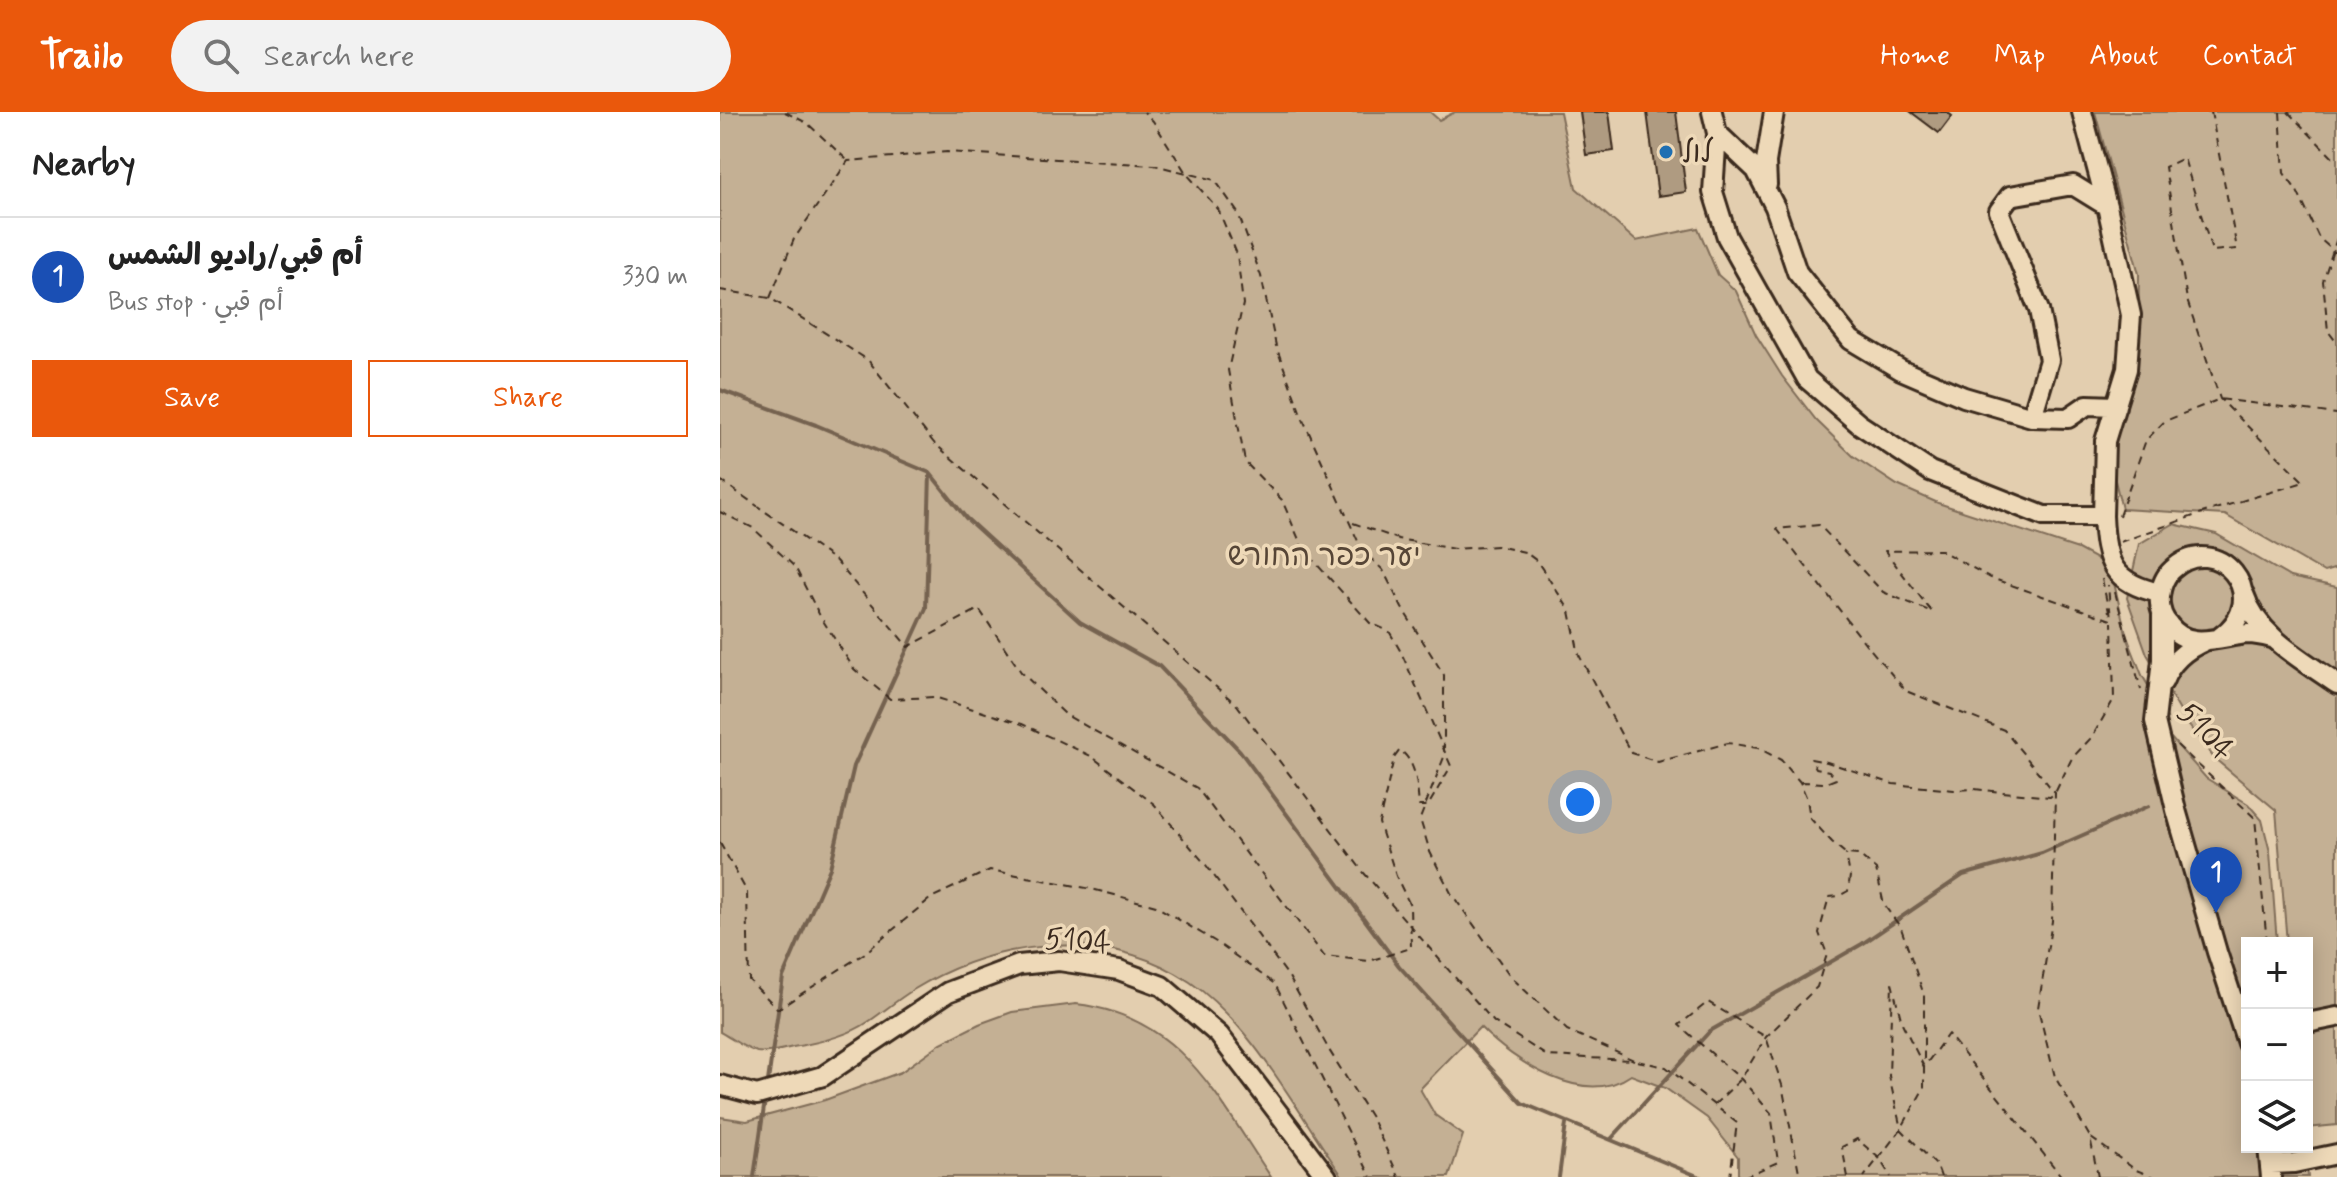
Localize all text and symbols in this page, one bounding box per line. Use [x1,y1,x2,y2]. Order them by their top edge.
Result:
search box [171,20,731,92]
text: Trailo [40,32,123,81]
icon: search [199,34,243,78]
text: Search here [263,37,414,76]
text: Home [1880,38,1950,75]
text: Map [1994,38,2045,75]
text: About [2089,38,2158,75]
text: Contact [2202,38,2297,75]
place label: לול [1682,134,1714,173]
text: Nearby [32,142,136,187]
marker: לול [1657,143,1675,161]
text: أم قبي/راديو الشمس [108,236,362,275]
text: 1 [52,260,64,294]
text: 330 m [622,260,688,294]
text: Bus stop · أم قبي [108,286,283,320]
button: Save [32,360,352,437]
button: Share [368,360,688,437]
park label: יער כפר החורש [1228,537,1420,576]
street label: 5104 [2168,694,2242,770]
your location [1560,782,1600,822]
pin: 1 [2190,847,2242,913]
street label: 5104 [1043,920,1112,963]
map controls [2241,937,2313,1153]
button: + [2241,937,2313,1009]
button: − [2241,1009,2313,1081]
button: layers [2241,1081,2313,1153]

